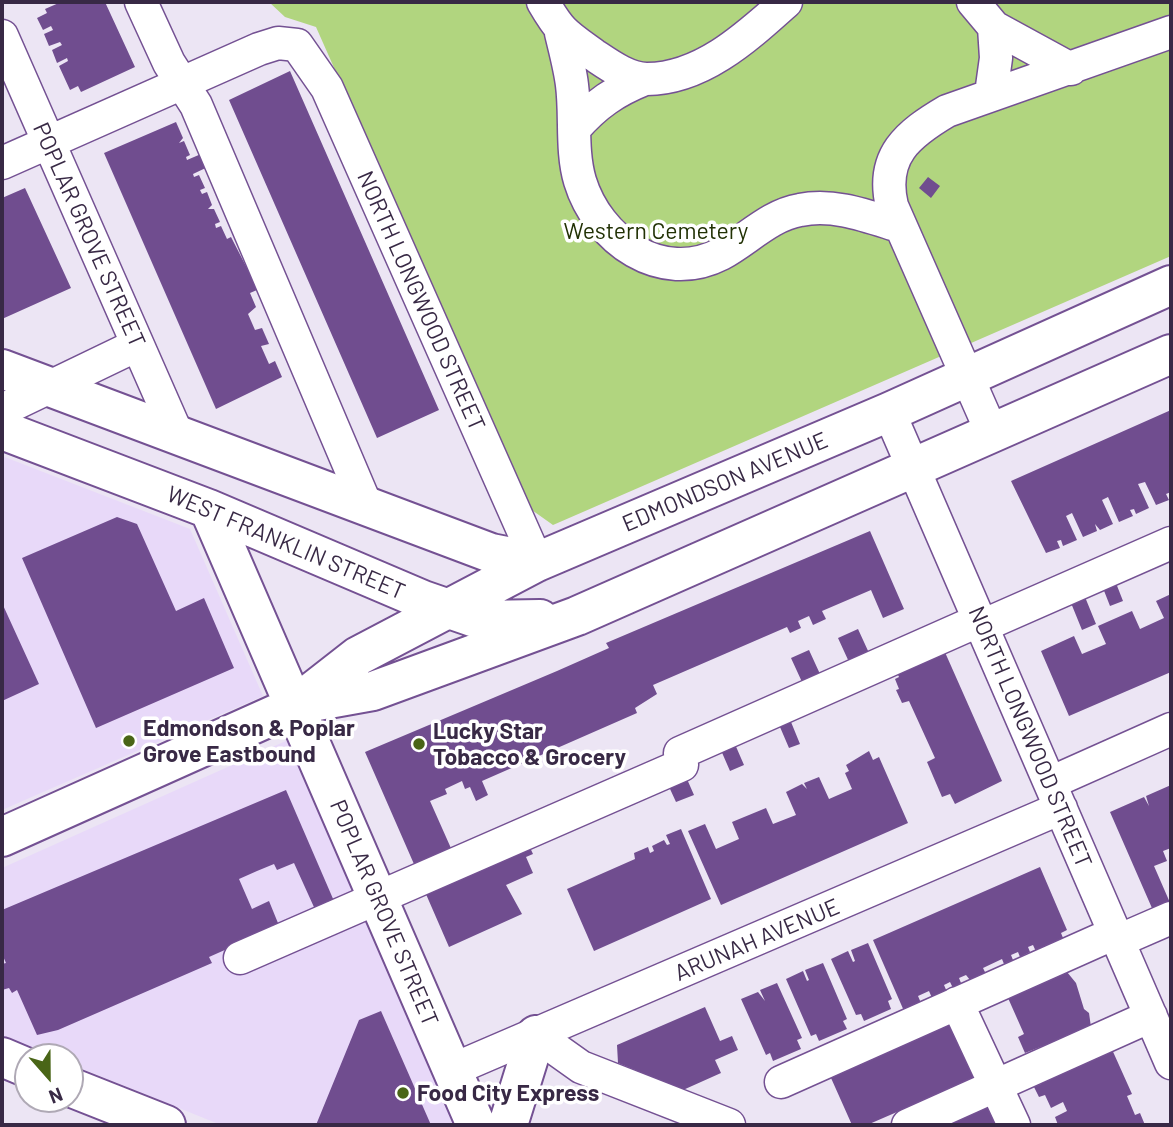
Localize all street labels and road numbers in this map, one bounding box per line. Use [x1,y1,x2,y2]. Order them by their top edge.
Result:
street label: POPLAR GROVE STREET [27,118,151,352]
street label: NORTH LONGWOOD STREET [351,167,491,435]
street label: EDMONDSON AVENUE [618,426,832,538]
street label: WEST FRANKLIN STREET [163,480,409,606]
street label: NORTH LONGWOOD STREET [962,602,1098,872]
street label: POPLAR GROVE STREET [324,796,444,1030]
street label: ARUNAH AVENUE [670,893,844,987]

